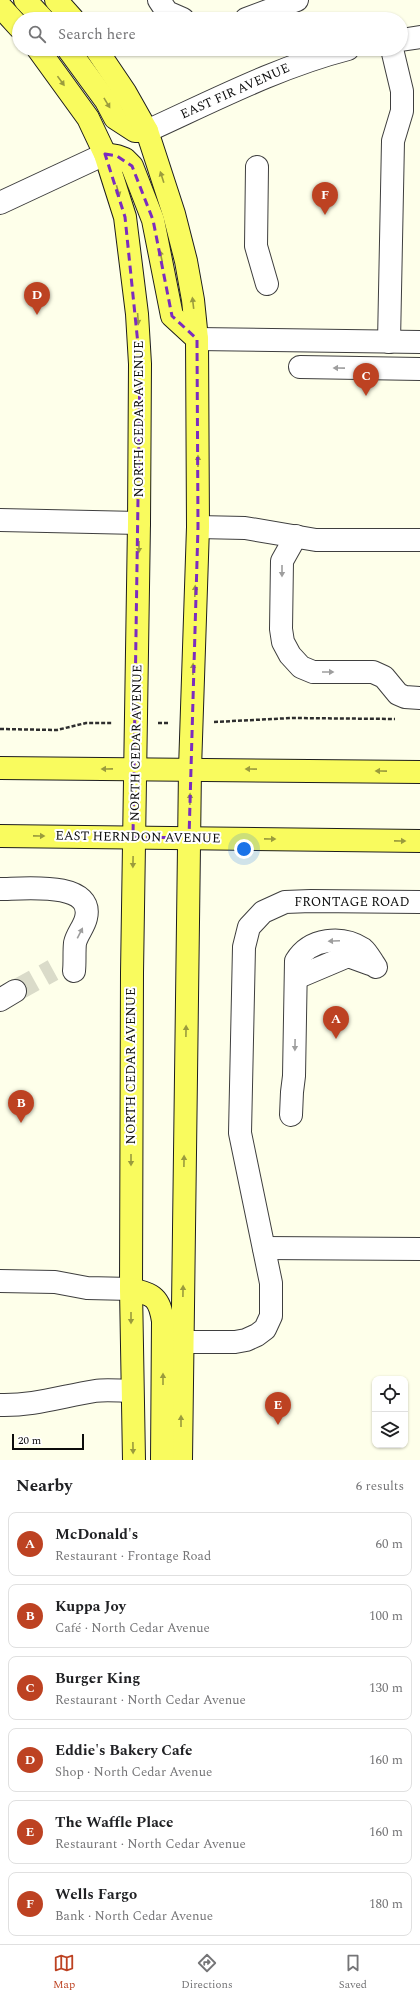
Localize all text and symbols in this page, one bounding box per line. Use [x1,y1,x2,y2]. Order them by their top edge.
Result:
search box [12,12,408,56]
icon: search [26,23,48,45]
text: Search here [58,23,136,46]
street label: EAST FIR AVENUE [177,58,293,124]
one-way arrow [57,75,65,86]
one-way arrow [103,97,110,109]
one-way arrow [159,171,165,183]
pin: F [312,182,338,215]
one-way arrow [115,185,121,197]
one-way arrow [158,250,164,263]
pin: D [24,282,50,315]
one-way arrow [190,297,197,309]
one-way arrow [134,313,141,325]
street label: NORTH CEDAR AVENUE [129,340,149,498]
pin: C [353,363,379,396]
one-way arrow [332,365,345,371]
one-way arrow [195,454,201,467]
one-way arrow [136,541,142,554]
one-way arrow [279,565,285,578]
one-way arrow [192,584,198,597]
one-way arrow [190,662,196,675]
street label: NORTH CEDAR AVENUE [125,664,147,822]
one-way arrow [322,669,335,675]
one-way arrow [100,766,113,772]
one-way arrow [244,766,257,772]
one-way arrow [374,768,387,774]
one-way arrow [187,792,193,805]
street label: EAST HERNDON AVENUE [55,826,221,848]
one-way arrow [33,833,46,839]
one-way arrow [264,836,277,842]
one-way arrow [394,838,407,844]
your location [234,839,254,859]
one-way arrow [130,856,136,869]
street label: FRONTAGE ROAD [294,892,410,912]
one-way arrow [77,927,83,939]
one-way arrow [327,938,340,944]
street label: NORTH CEDAR AVENUE [121,987,141,1145]
pin: A [323,1006,349,1039]
one-way arrow [183,1024,189,1037]
one-way arrow [292,1039,298,1052]
pin: B [8,1090,34,1123]
one-way arrow [128,1154,134,1167]
one-way arrow [181,1155,188,1167]
one-way arrow [179,1285,186,1297]
one-way arrow [128,1312,134,1325]
one-way arrow [160,1372,166,1385]
map controls [372,1376,408,1448]
button: locate [372,1376,408,1412]
pin: E [265,1392,291,1425]
button: layers [372,1412,408,1448]
one-way arrow [178,1414,184,1427]
scale bar [12,1432,84,1451]
text: 20 m [18,1432,41,1449]
one-way arrow [130,1442,136,1455]
text: Nearby [16,1473,72,1499]
text: 6 results [356,1476,404,1496]
text: McDonald's [55,1523,138,1546]
text: A [25,1534,35,1554]
text: 60 m [376,1534,403,1554]
text: Restaurant · Frontage Road [55,1546,211,1566]
text: Kuppa Joy [55,1595,126,1618]
text: B [25,1606,35,1626]
text: 100 m [369,1606,403,1626]
text: Café · North Cedar Avenue [55,1618,210,1638]
text: Burger King [55,1667,140,1690]
text: C [25,1678,35,1698]
text: 130 m [369,1678,403,1698]
text: Restaurant · North Cedar Avenue [55,1690,246,1710]
text: Eddie's Bakery Cafe [55,1739,193,1762]
text: D [25,1750,35,1770]
text: 160 m [369,1750,403,1770]
text: Shop · North Cedar Avenue [55,1762,212,1782]
text: The Waffle Place [55,1811,173,1834]
text: E [26,1822,34,1842]
text: 160 m [369,1822,403,1842]
text: Restaurant · North Cedar Avenue [55,1834,246,1854]
text: Wells Fargo [55,1883,137,1906]
text: F [26,1894,34,1914]
text: 180 m [369,1894,403,1914]
text: Bank · North Cedar Avenue [55,1906,213,1926]
tab: Map [53,1952,75,1993]
tab: Directions [181,1952,233,1993]
tab: Saved [339,1952,367,1993]

